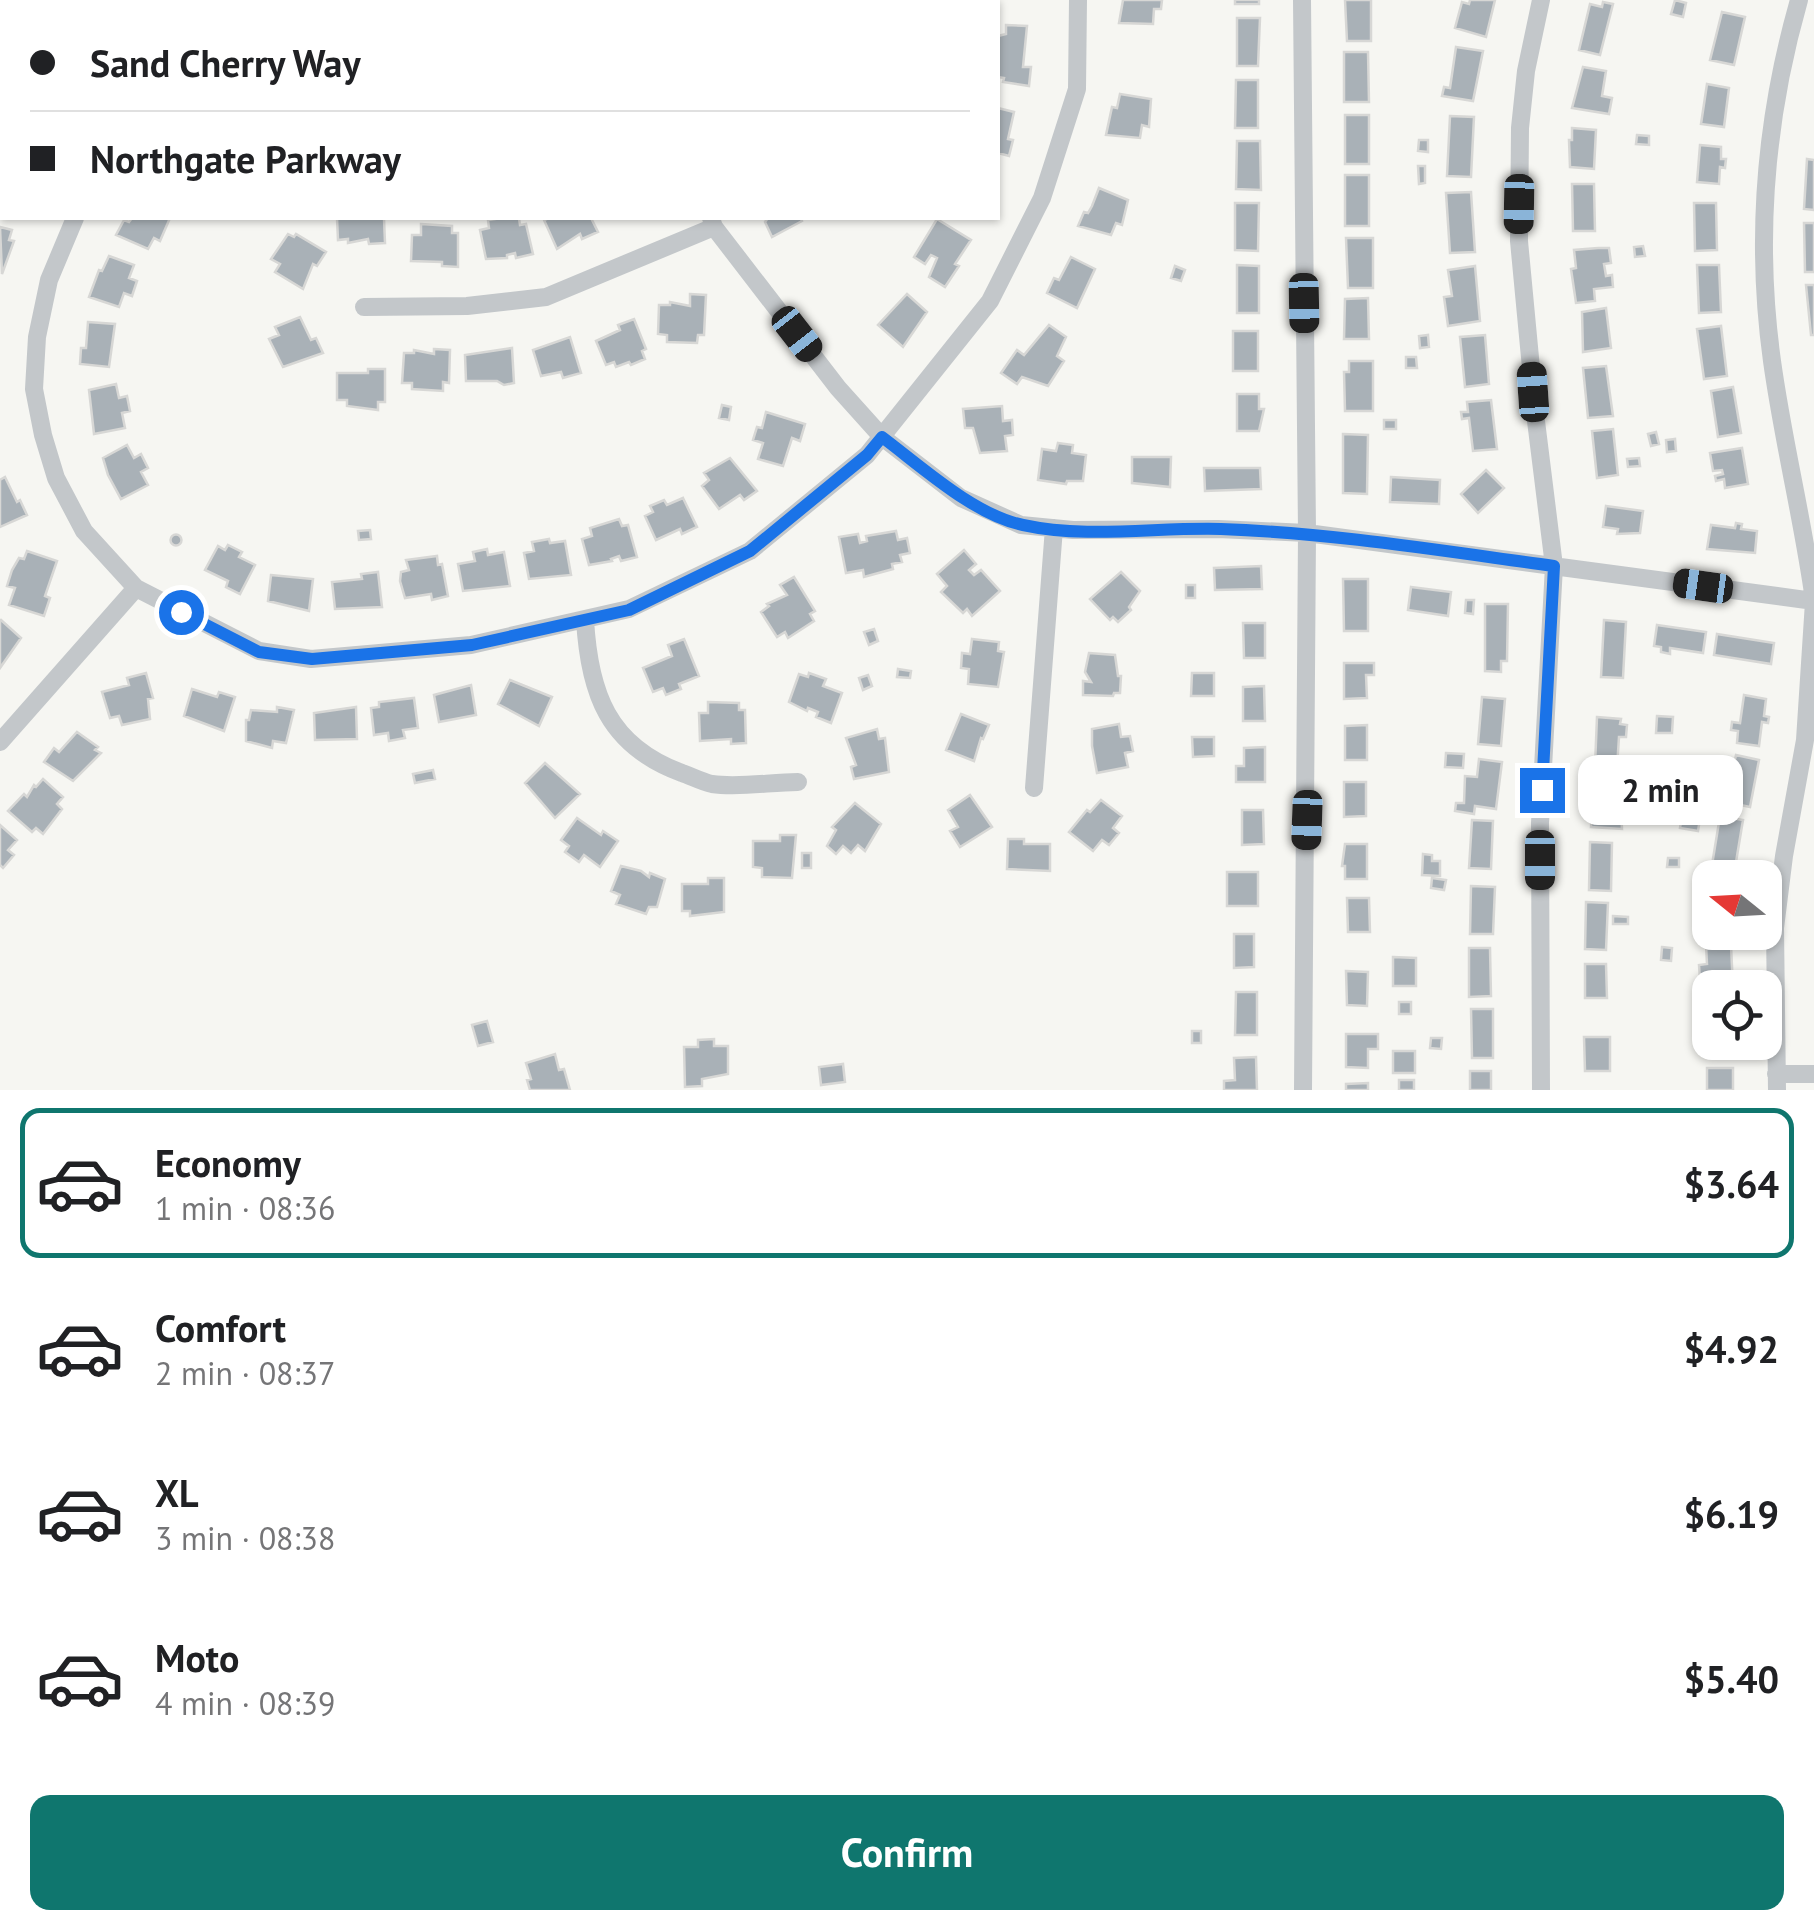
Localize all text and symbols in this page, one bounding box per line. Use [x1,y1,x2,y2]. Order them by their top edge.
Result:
text: Sand Cherry Way [90,38,361,87]
text: Northgate Parkway [90,134,401,183]
car [1503,174,1535,234]
car [1288,273,1320,333]
car [767,301,827,367]
car [1516,361,1550,423]
car [1671,567,1735,605]
route start [159,590,204,635]
callout: 2 min [1577,755,1742,825]
route end [1520,768,1565,813]
text: 2 min [1621,769,1700,811]
car [1291,789,1323,851]
car [1525,830,1555,890]
north arrow [1692,860,1782,950]
map controls [1692,860,1782,1060]
button: locate [1692,970,1782,1060]
icon: car [35,1138,125,1228]
text: Economy [155,1138,301,1187]
text: $3.64 [1683,1159,1779,1208]
text: 1 min · 08:36 [155,1187,335,1229]
icon: car [35,1303,125,1393]
text: Comfort [155,1303,286,1352]
text: $4.92 [1683,1324,1779,1373]
text: 2 min · 08:37 [155,1352,335,1394]
icon: car [35,1468,125,1558]
text: XL [155,1468,199,1517]
text: $6.19 [1683,1489,1779,1538]
text: 3 min · 08:38 [155,1517,335,1559]
icon: car [35,1633,125,1723]
text: Moto [155,1633,239,1682]
text: $5.40 [1683,1654,1779,1703]
text: 4 min · 08:39 [155,1682,335,1724]
button: Confirm [30,1795,1784,1910]

